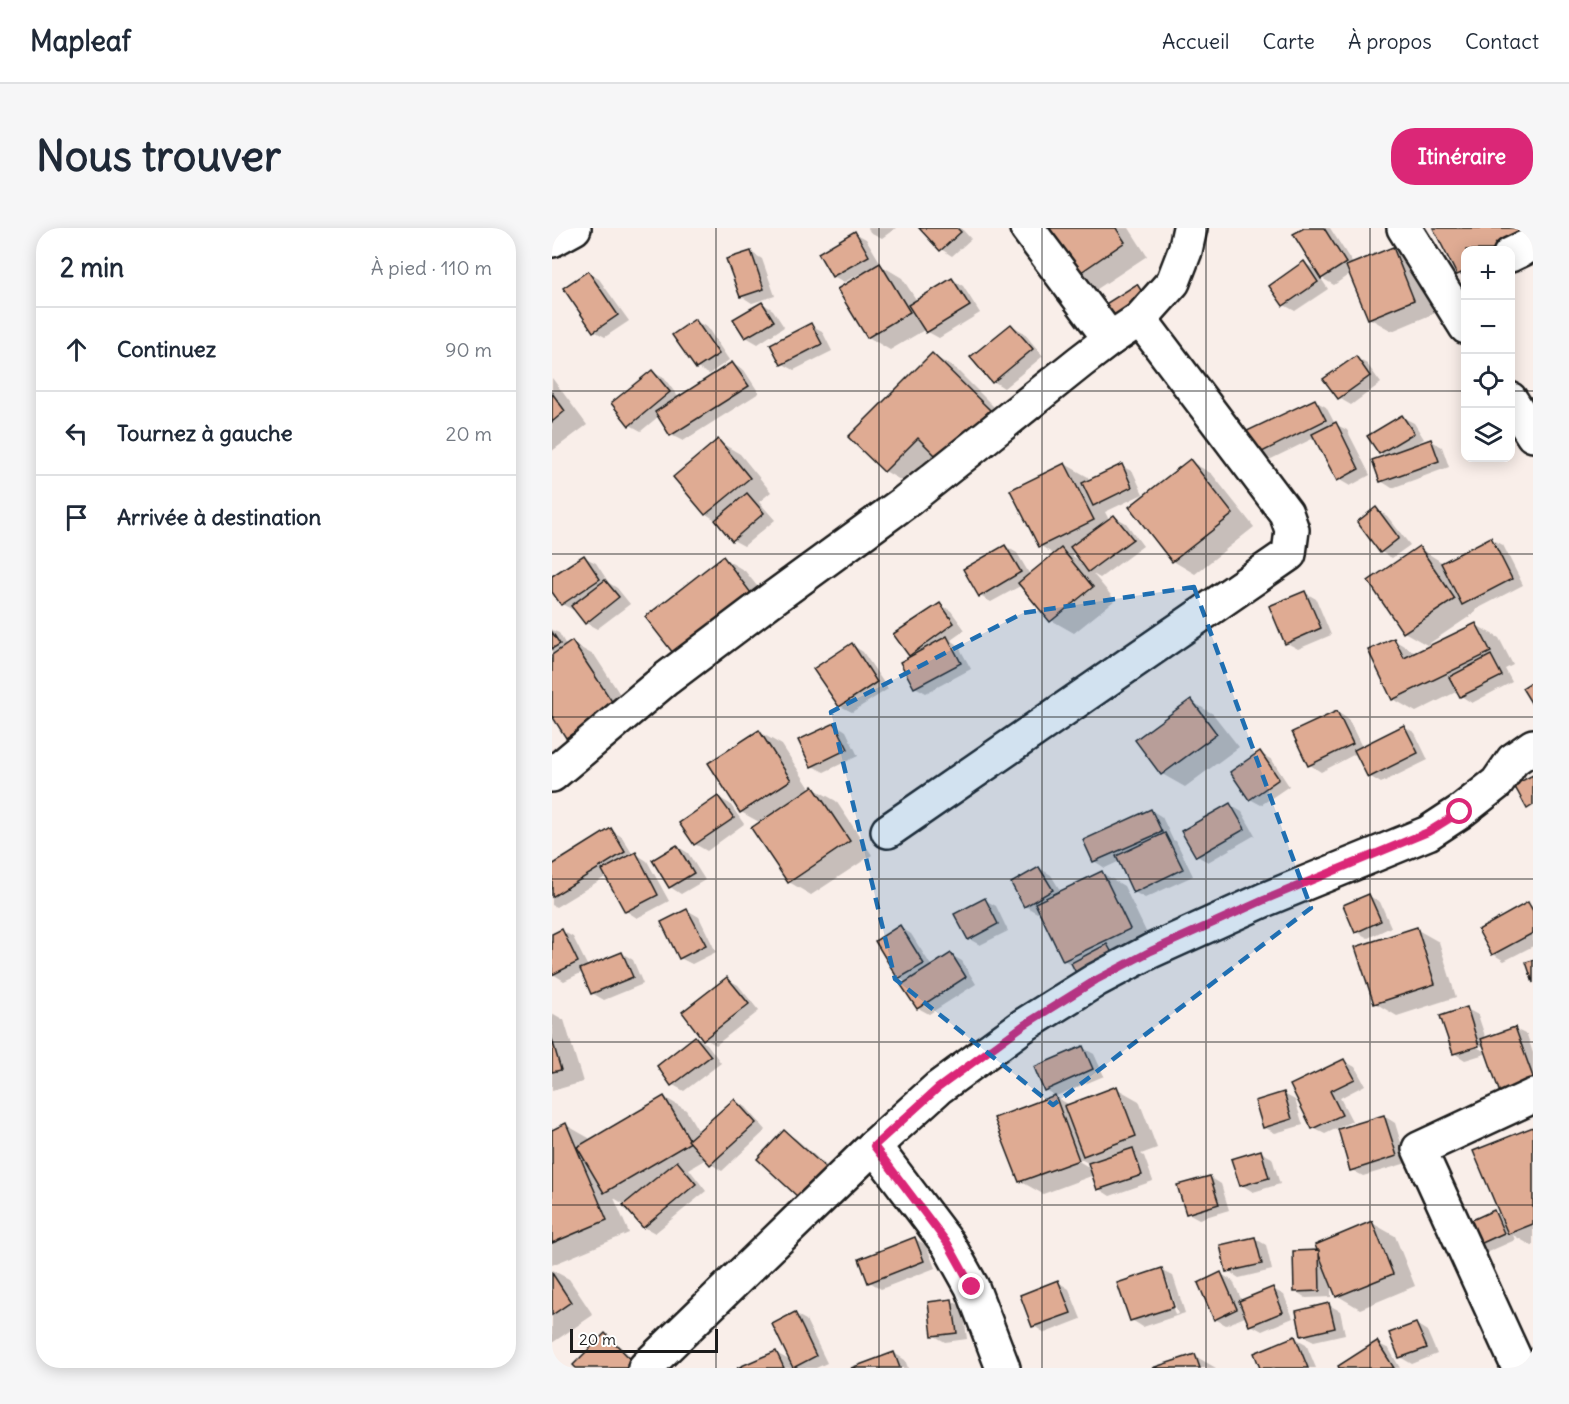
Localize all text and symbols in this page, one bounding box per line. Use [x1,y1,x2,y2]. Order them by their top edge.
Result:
text: Mapleaf [30,23,131,59]
text: Accueil [1162,28,1230,55]
text: Carte [1263,28,1315,55]
text: À propos [1348,28,1432,55]
text: Contact [1465,28,1539,55]
button: Itinéraire [1391,128,1533,185]
text: Nous trouver [36,130,281,182]
map controls [1461,246,1515,462]
button: + [1461,246,1515,300]
text: 2 min [60,251,124,284]
text: À pied · 110 m [371,255,492,280]
button: − [1461,300,1515,354]
icon: ahead [60,333,93,366]
text: Continuez [117,335,216,363]
text: 90 m [445,337,492,362]
button: locate [1461,354,1515,408]
button: layers [1461,408,1515,462]
icon: left [60,417,93,450]
text: Tournez à gauche [117,419,293,447]
text: 20 m [446,421,492,446]
icon: arrive [60,501,93,534]
text: Arrivée à destination [117,503,321,531]
route start [1446,798,1472,824]
route end [958,1273,984,1299]
scale bar [570,1326,718,1354]
text: 20 m [579,1329,616,1349]

